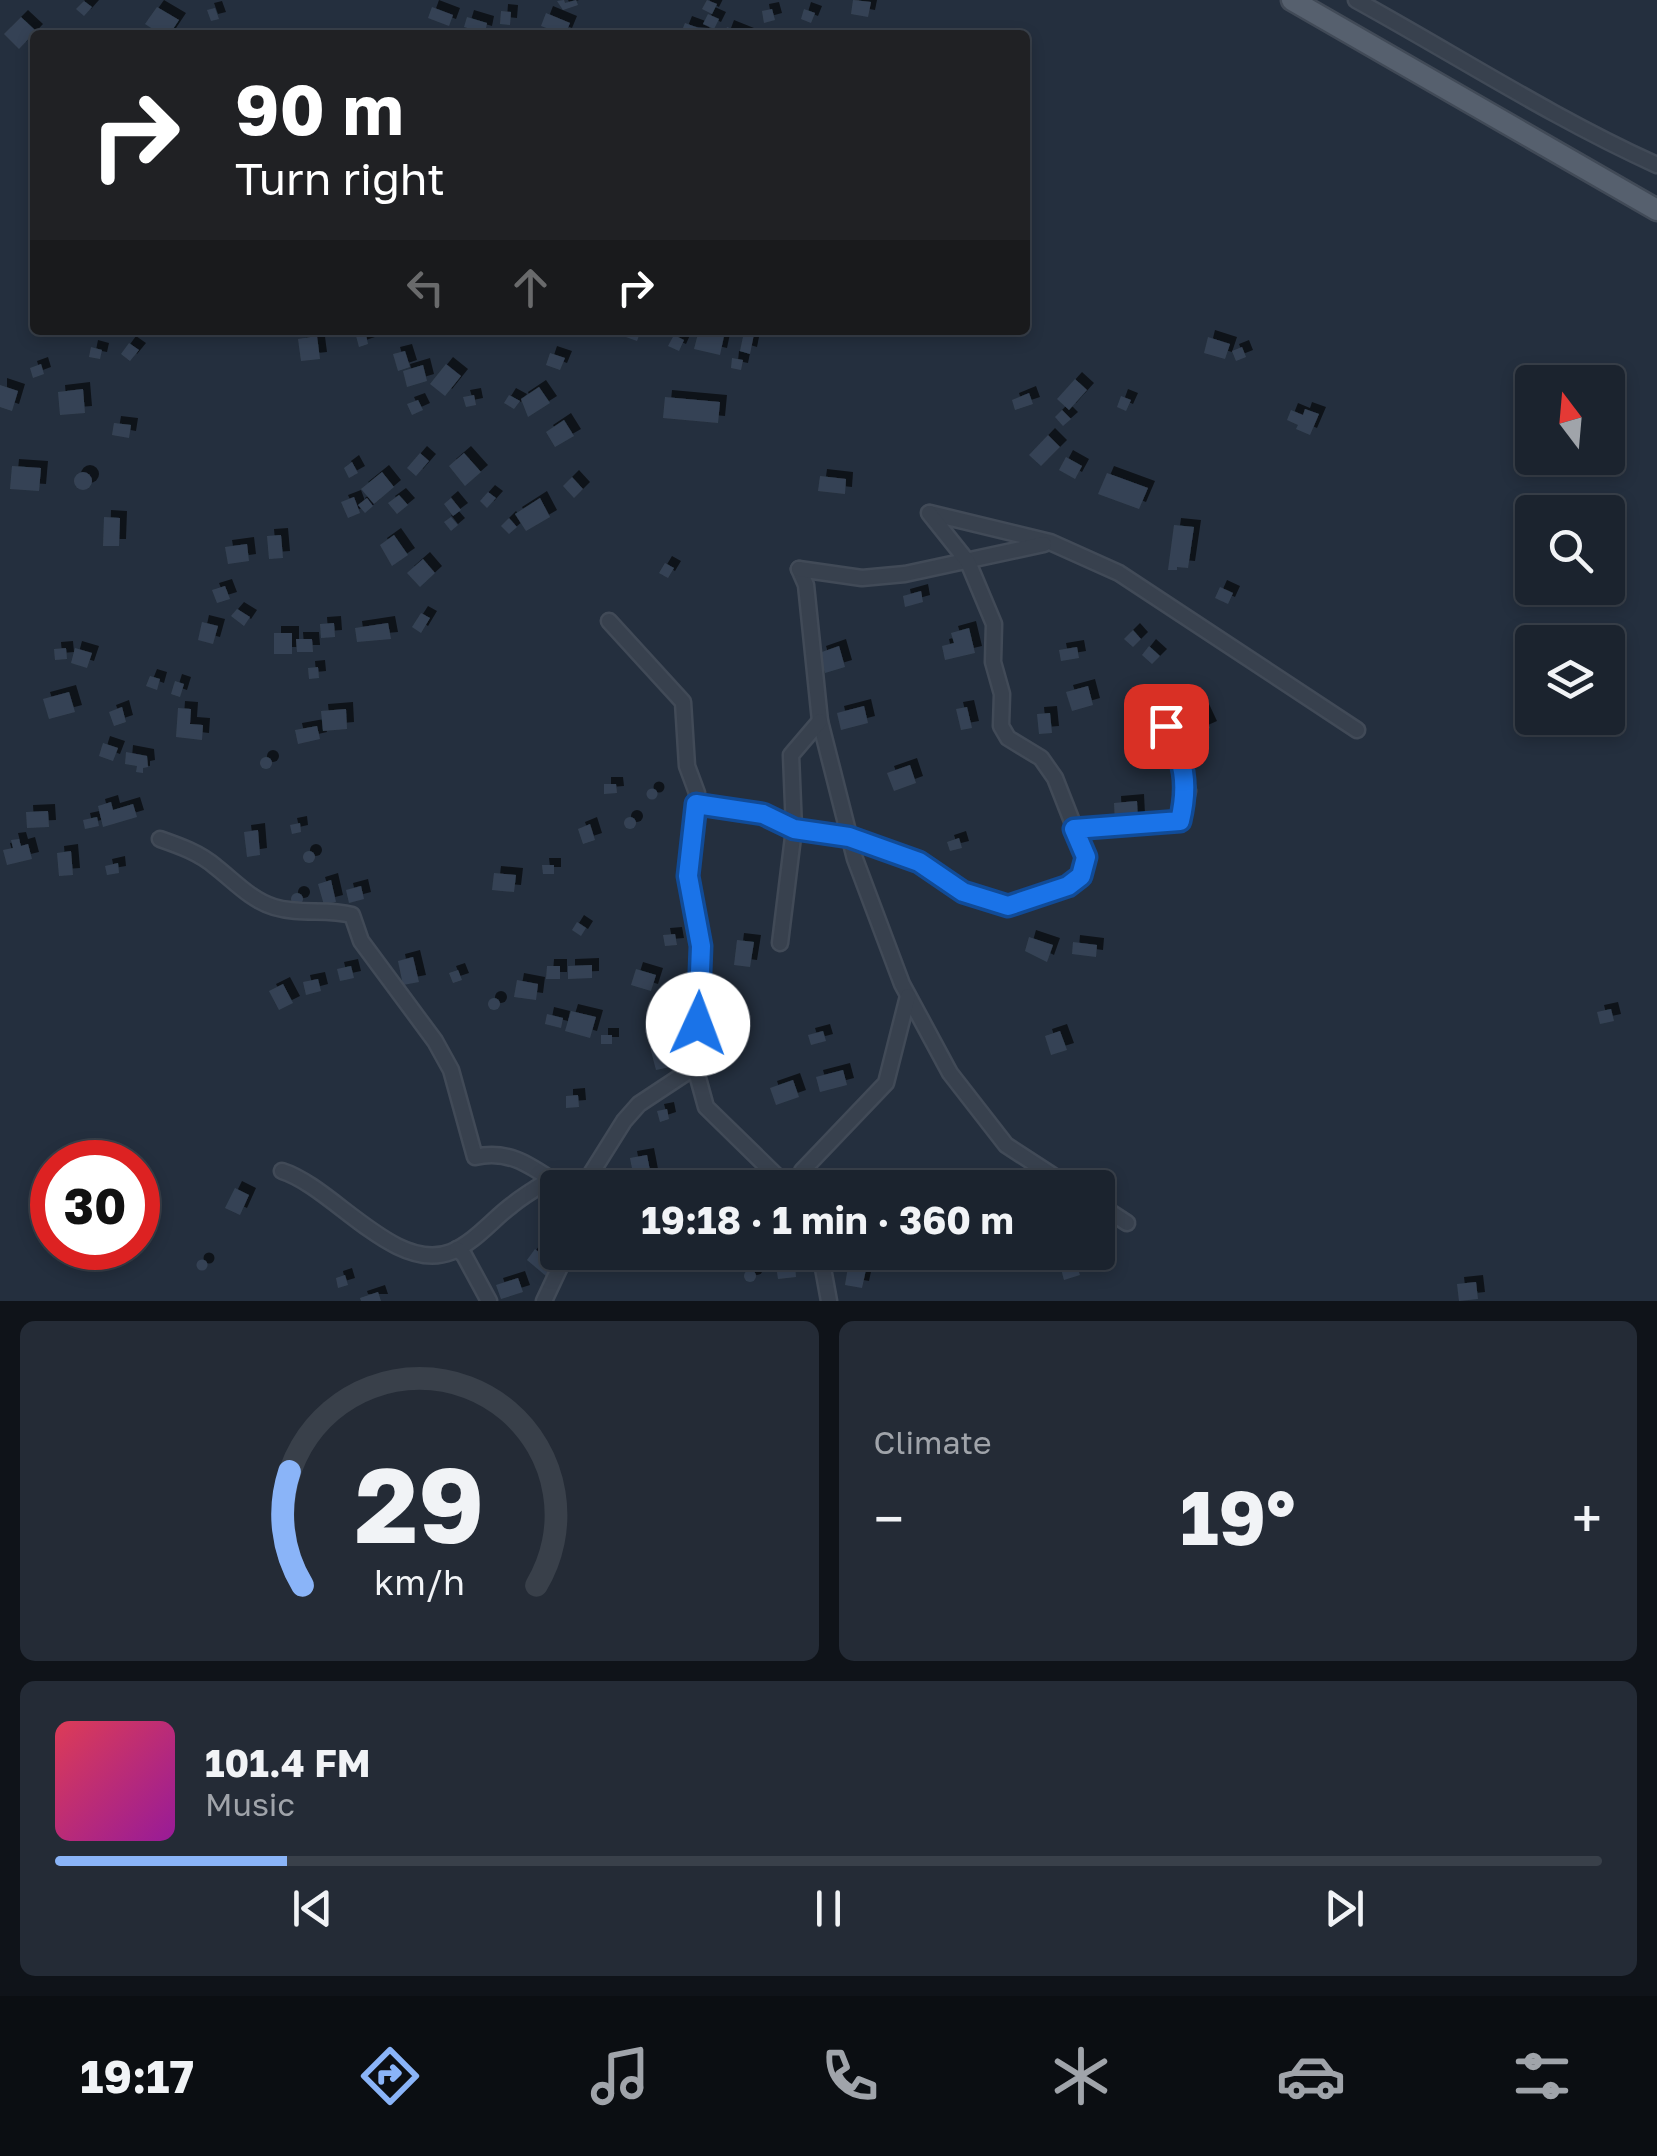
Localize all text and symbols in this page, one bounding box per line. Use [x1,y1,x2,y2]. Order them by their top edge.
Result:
text: 90 m [235,66,404,150]
icon: right [70,70,200,200]
text: Turn right [235,151,445,205]
icon: left [398,260,453,315]
icon: ahead [503,260,558,315]
icon: right [608,260,663,315]
north arrow [1515,365,1625,475]
map controls [1515,365,1625,735]
button: search [1515,495,1625,605]
button: layers [1515,625,1625,735]
pin [1124,684,1209,769]
icon: arrive [1139,699,1194,754]
position arrow [646,972,750,1076]
speed limit sign: 30 [30,1140,160,1270]
text: 19:18 · 1 min · 360 m [641,1197,1014,1242]
text: Climate [874,1423,992,1461]
text: 29 [355,1441,484,1566]
text: 19° [1180,1471,1296,1562]
text: − [874,1485,904,1551]
text: + [1572,1485,1602,1551]
text: km/h [374,1560,465,1603]
text: 101.4 FM [205,1740,371,1785]
text: Music [205,1785,295,1823]
icon: previous [285,1881,340,1936]
icon: pause [801,1881,856,1936]
icon: next [1317,1881,1372,1936]
icon: directions [355,2041,425,2111]
icon: music [585,2041,655,2111]
icon: phone [815,2041,885,2111]
icon: climate [1046,2041,1116,2111]
icon: car [1276,2041,1346,2111]
icon: filters [1507,2041,1577,2111]
text: 19:17 [80,2049,194,2103]

